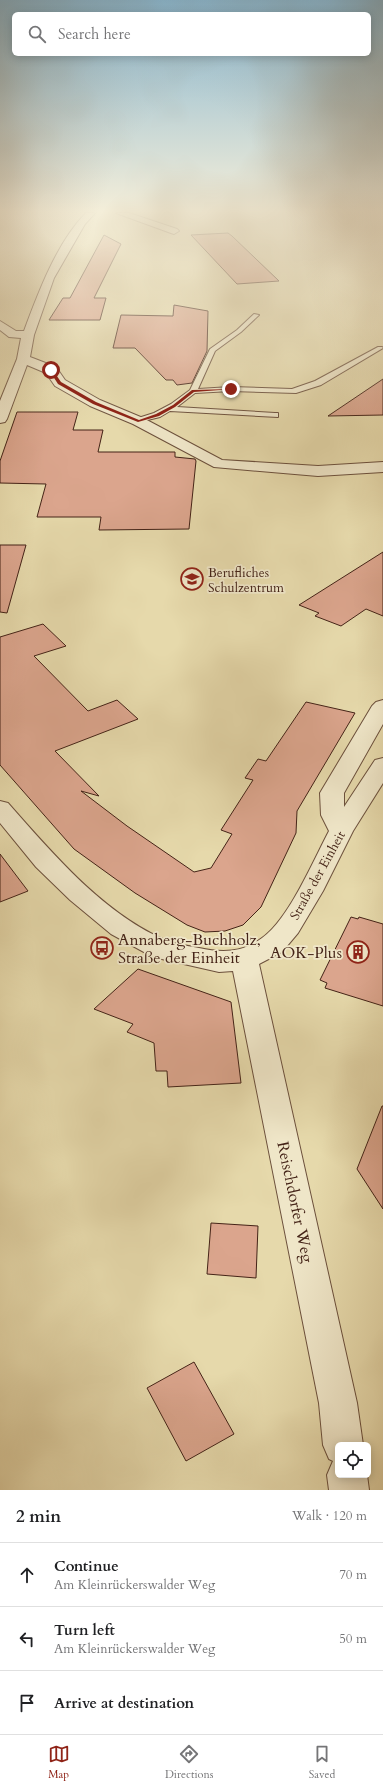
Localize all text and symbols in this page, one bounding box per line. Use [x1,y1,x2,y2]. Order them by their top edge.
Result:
search box [12,12,371,56]
icon: search [26,23,48,45]
text: Search here [58,24,131,44]
route start [42,361,60,379]
route end [222,380,240,398]
place label: Berufliches Schulzentrum [208,564,284,597]
school or university icon: Berufliches Schulzentrum [179,566,205,592]
street label: Straße der Einheit [286,828,350,923]
place label: Annaberg-Buchholz, Straße der Einheit [118,929,261,969]
bus stop icon: Annaberg-Buchholz, Straße der Einheit [89,935,115,961]
building icon: AOK-Plus [345,939,371,965]
place label: AOK-Plus [270,942,342,964]
street label: Reischdorfer Weg [271,1140,319,1265]
map controls [335,1442,371,1478]
button: locate [335,1442,371,1478]
text: 2 min [16,1505,61,1528]
text: Walk · 120 m [292,1507,367,1525]
text: Continue [54,1556,119,1576]
icon: ahead [16,1564,38,1586]
text: 70 m [339,1566,367,1584]
text: Am Kleinrückerswalder Weg [54,1576,215,1594]
text: Turn left [54,1620,115,1640]
icon: left [16,1628,38,1650]
text: 50 m [339,1630,367,1648]
text: Am Kleinrückerswalder Weg [54,1640,215,1658]
icon: arrive [16,1692,38,1714]
text: Arrive at destination [54,1693,194,1713]
tab: Map [48,1743,70,1782]
tab: Directions [165,1743,213,1782]
tab: Saved [309,1743,335,1782]

